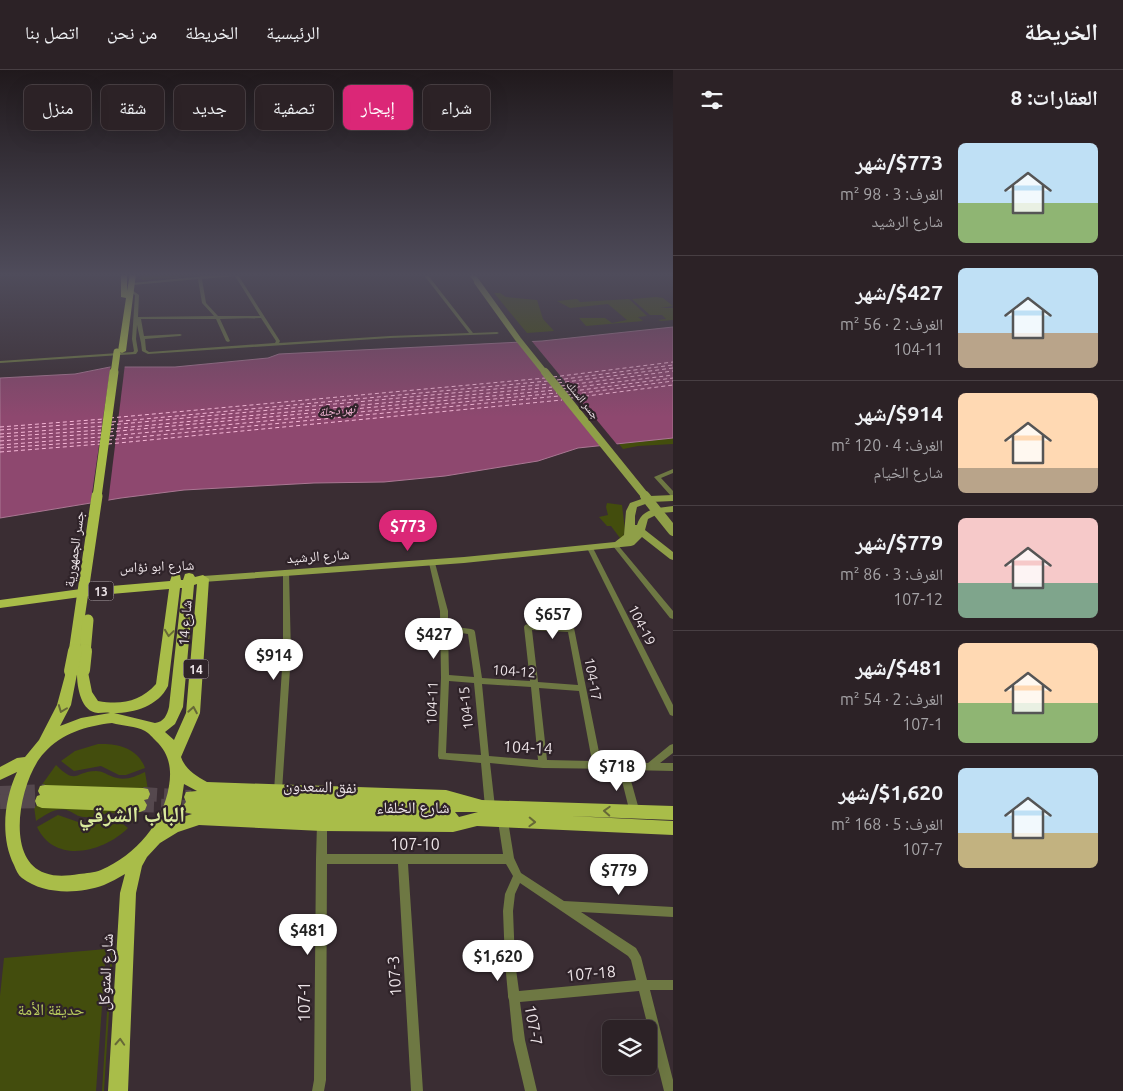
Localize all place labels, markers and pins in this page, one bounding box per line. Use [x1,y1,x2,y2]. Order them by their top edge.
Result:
pin: $773 [378,510,438,552]
pin: $657 [523,598,583,640]
pin: $427 [404,618,464,660]
pin: $914 [244,638,304,681]
pin: $718 [587,750,647,792]
pin: $779 [589,854,649,896]
pin: $481 [278,914,338,956]
pin: $1,620 [457,940,539,982]

